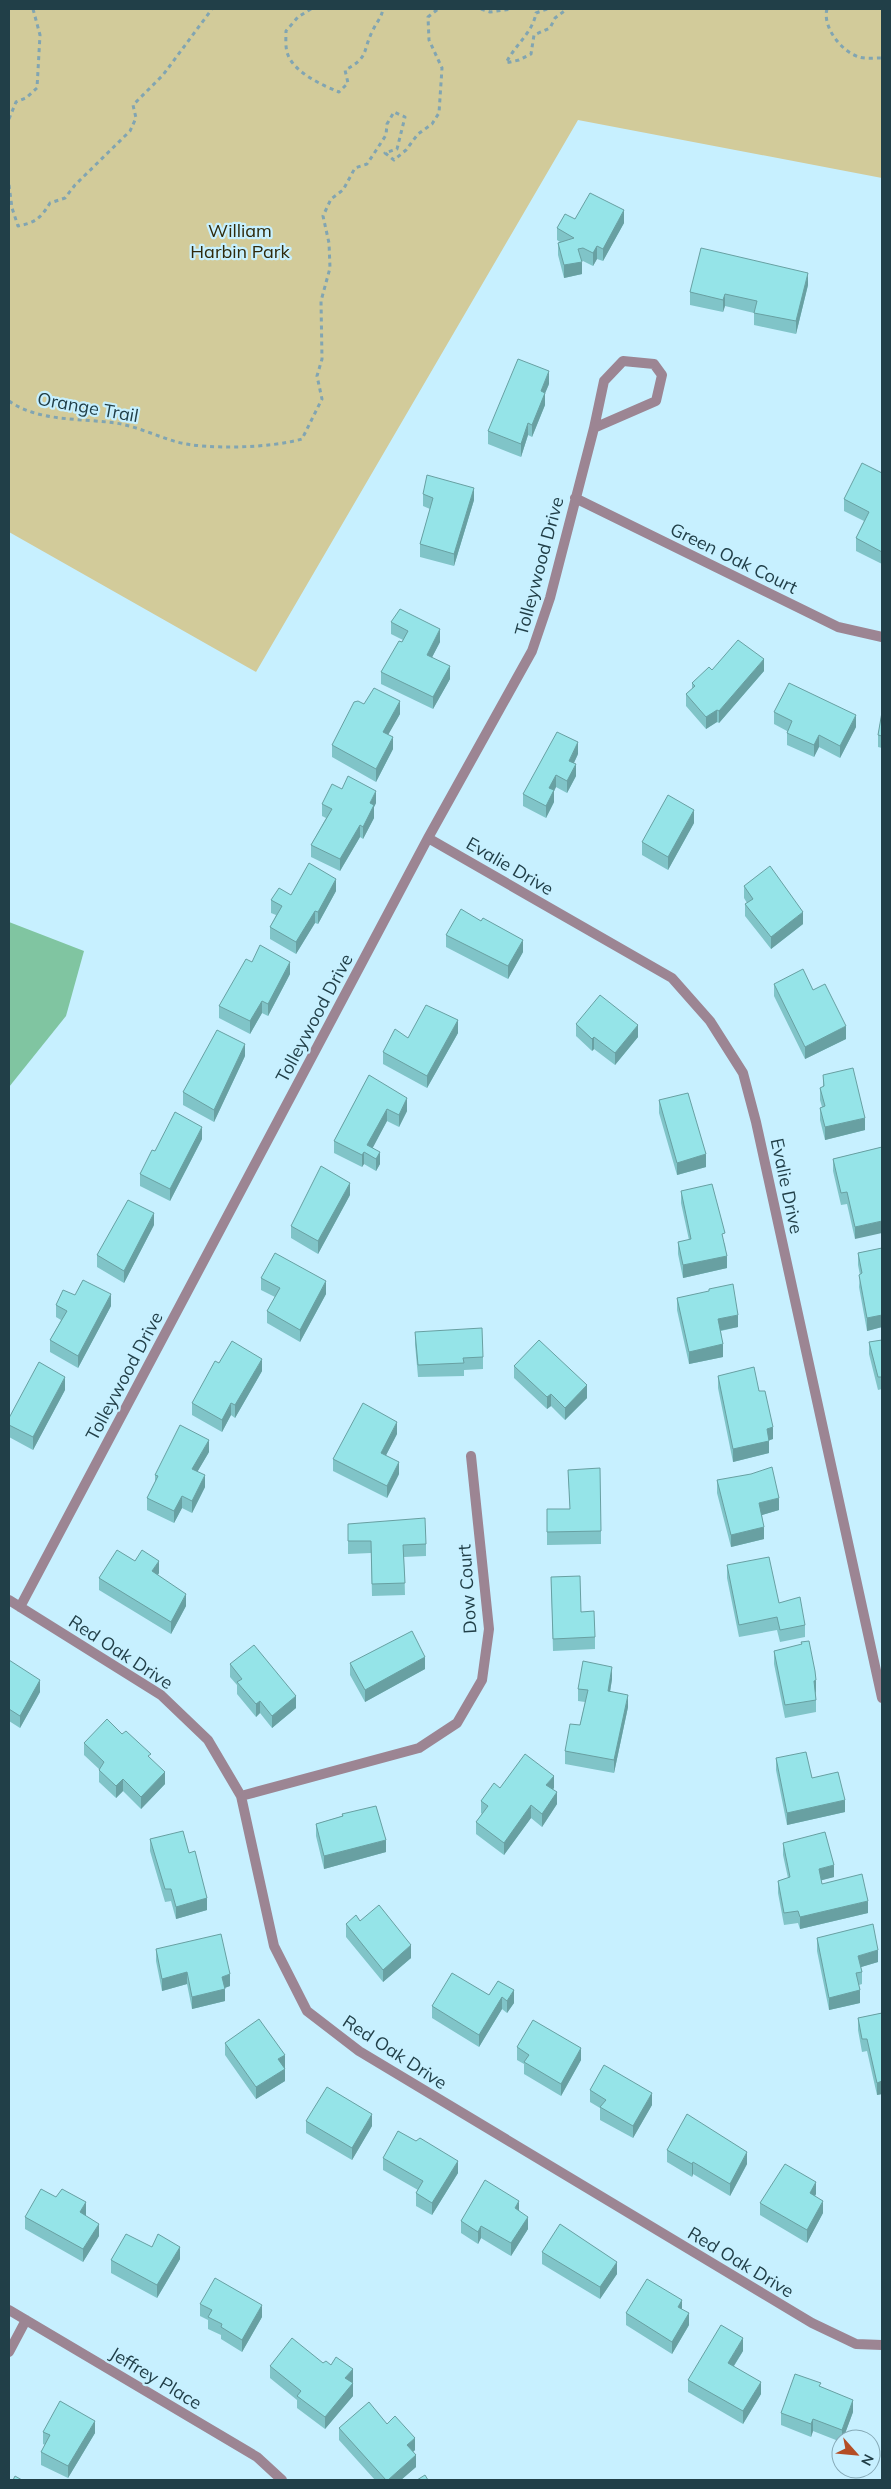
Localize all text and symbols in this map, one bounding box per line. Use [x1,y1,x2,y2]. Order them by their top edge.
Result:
park label: William Harbin Park [190,219,290,263]
street label: Orange Trail [36,387,140,427]
street label: Tolleywood Drive [509,494,569,638]
street label: Green Oak Court [667,517,801,599]
street label: Evalie Drive [462,832,558,900]
street label: Tolleywood Drive [270,950,358,1086]
street label: Evalie Drive [766,1136,808,1236]
street label: Tolleywood Drive [80,1308,168,1444]
street label: Dow Court [452,1544,482,1634]
street label: Red Oak Drive [65,1610,177,1694]
street label: Red Oak Drive [339,2010,451,2094]
street label: Red Oak Drive [684,2221,798,2303]
street label: Jeffrey Place [106,2342,206,2414]
north arrow [831,2429,881,2479]
text: N [857,2451,878,2469]

